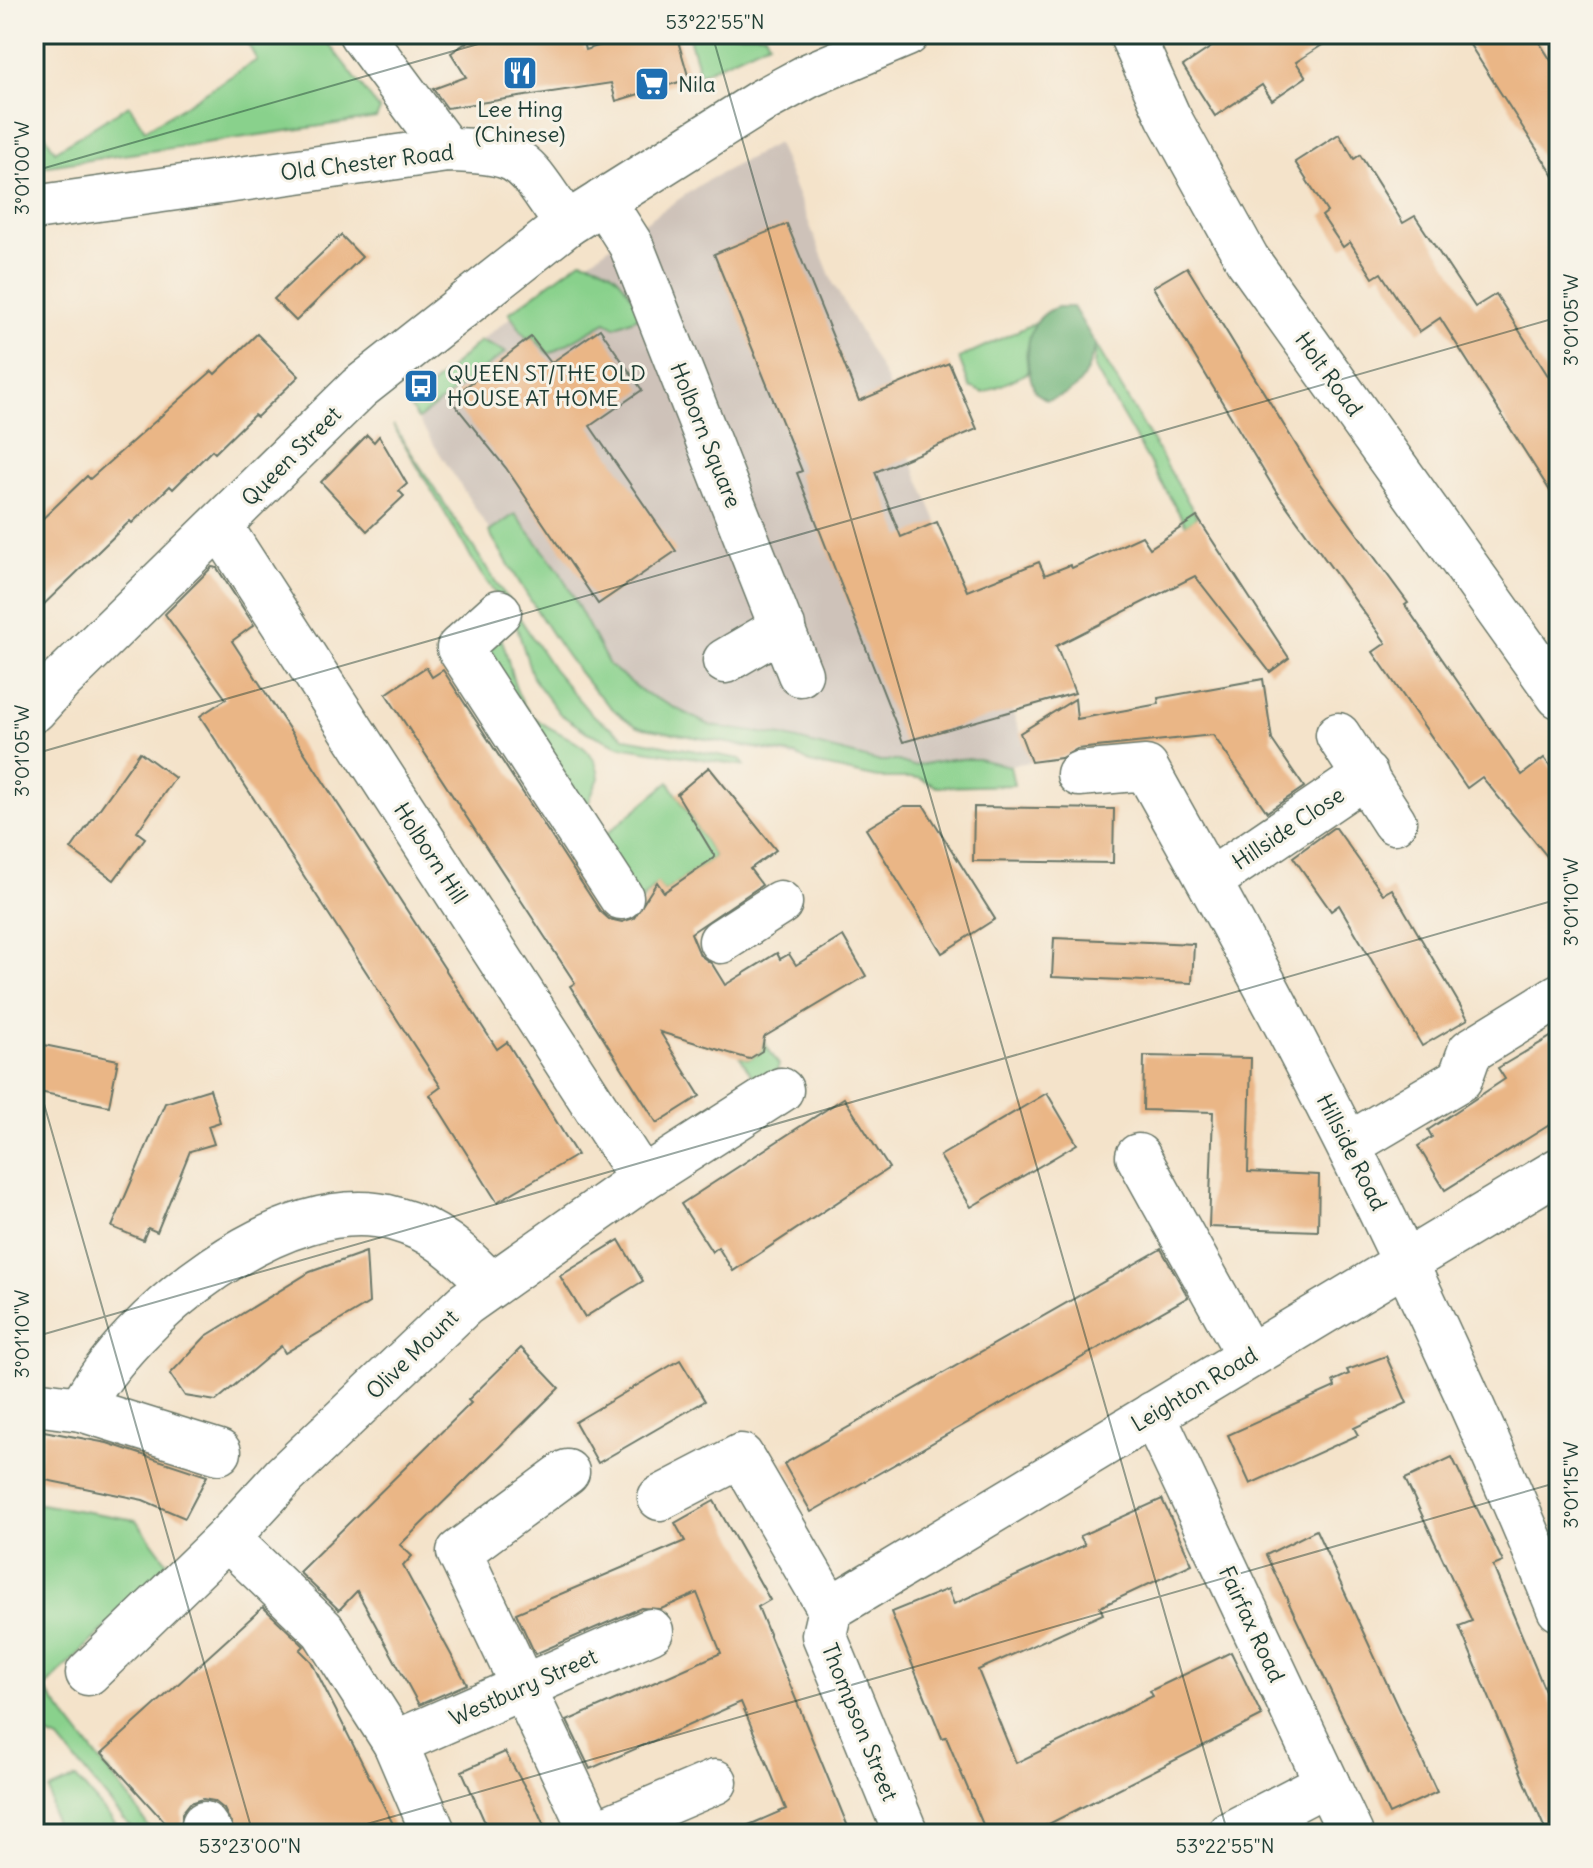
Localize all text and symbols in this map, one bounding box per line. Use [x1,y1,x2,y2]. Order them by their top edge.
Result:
text: 53°22'55"N [666,9,764,34]
restaurant icon: Lee Hing (Chinese) [501,54,539,92]
supermarket icon: Nila [633,65,671,103]
place label: Nila [678,70,716,98]
place label: Lee Hing (Chinese) [475,95,565,148]
text: 3°01'00"W [9,121,34,215]
street label: Old Chester Road [279,137,455,186]
text: 3°01'05"W [1558,274,1583,366]
street label: Holt Road [1289,326,1369,422]
street label: Holborn Square [664,358,748,512]
place label: QUEEN ST/THE OLD HOUSE AT HOME [447,359,646,412]
bus stop icon: QUEEN ST/THE OLD HOUSE AT HOME [402,367,440,405]
street label: Queen Street [235,400,347,512]
text: 3°01'05"W [9,705,34,797]
street label: Hillside Close [1227,780,1349,876]
street label: Holborn Hill [388,797,474,909]
text: 3°01'10"W [1558,857,1583,947]
street label: Hillside Road [1311,1089,1393,1215]
text: 3°01'10"W [9,1289,34,1379]
street label: Olive Mount [360,1303,464,1405]
street label: Leighton Road [1126,1340,1262,1438]
text: 3°01'15"W [1558,1441,1583,1529]
street label: Fairfax Road [1213,1561,1291,1687]
street label: Thompson Street [816,1639,904,1805]
street label: Westbury Street [445,1642,601,1732]
text: 53°23'00"N [199,1833,301,1858]
text: 53°22'55"N [1176,1833,1274,1858]

